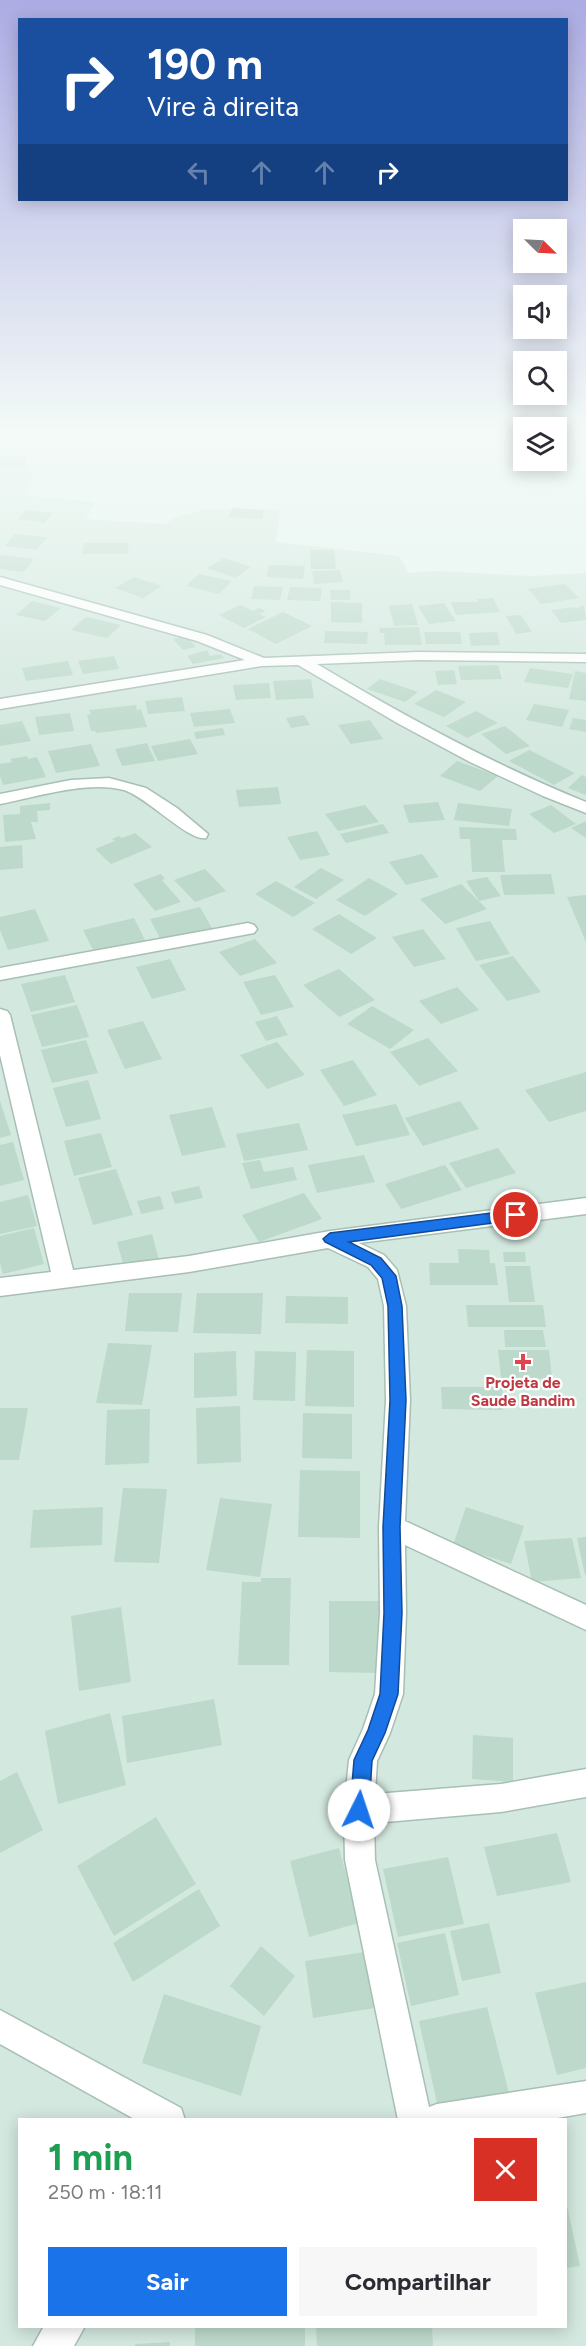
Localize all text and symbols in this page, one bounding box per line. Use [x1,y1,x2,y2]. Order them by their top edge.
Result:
text: 190 m [147,39,263,90]
icon: right [48,42,126,120]
text: Vire à direita [147,90,299,123]
icon: left [182,156,215,189]
icon: ahead [245,156,278,189]
icon: ahead [308,156,341,189]
icon: right [371,156,404,189]
north arrow [513,219,567,273]
map controls [513,219,567,471]
button: sound [513,285,567,339]
button: search [513,351,567,405]
button: layers [513,417,567,471]
pin [490,1189,541,1240]
icon: arrive [499,1198,532,1231]
marker: Projeta de Saude Bandim [514,1353,532,1371]
place label: Projeta de Saude Bandim [471,1373,575,1410]
position arrow [327,1778,391,1842]
text: 1 min [48,2136,133,2179]
button: close [474,2138,537,2201]
text: 250 m · 18:11 [48,2180,163,2204]
button: Sair [48,2247,287,2316]
button: Compartilhar [299,2247,537,2316]

